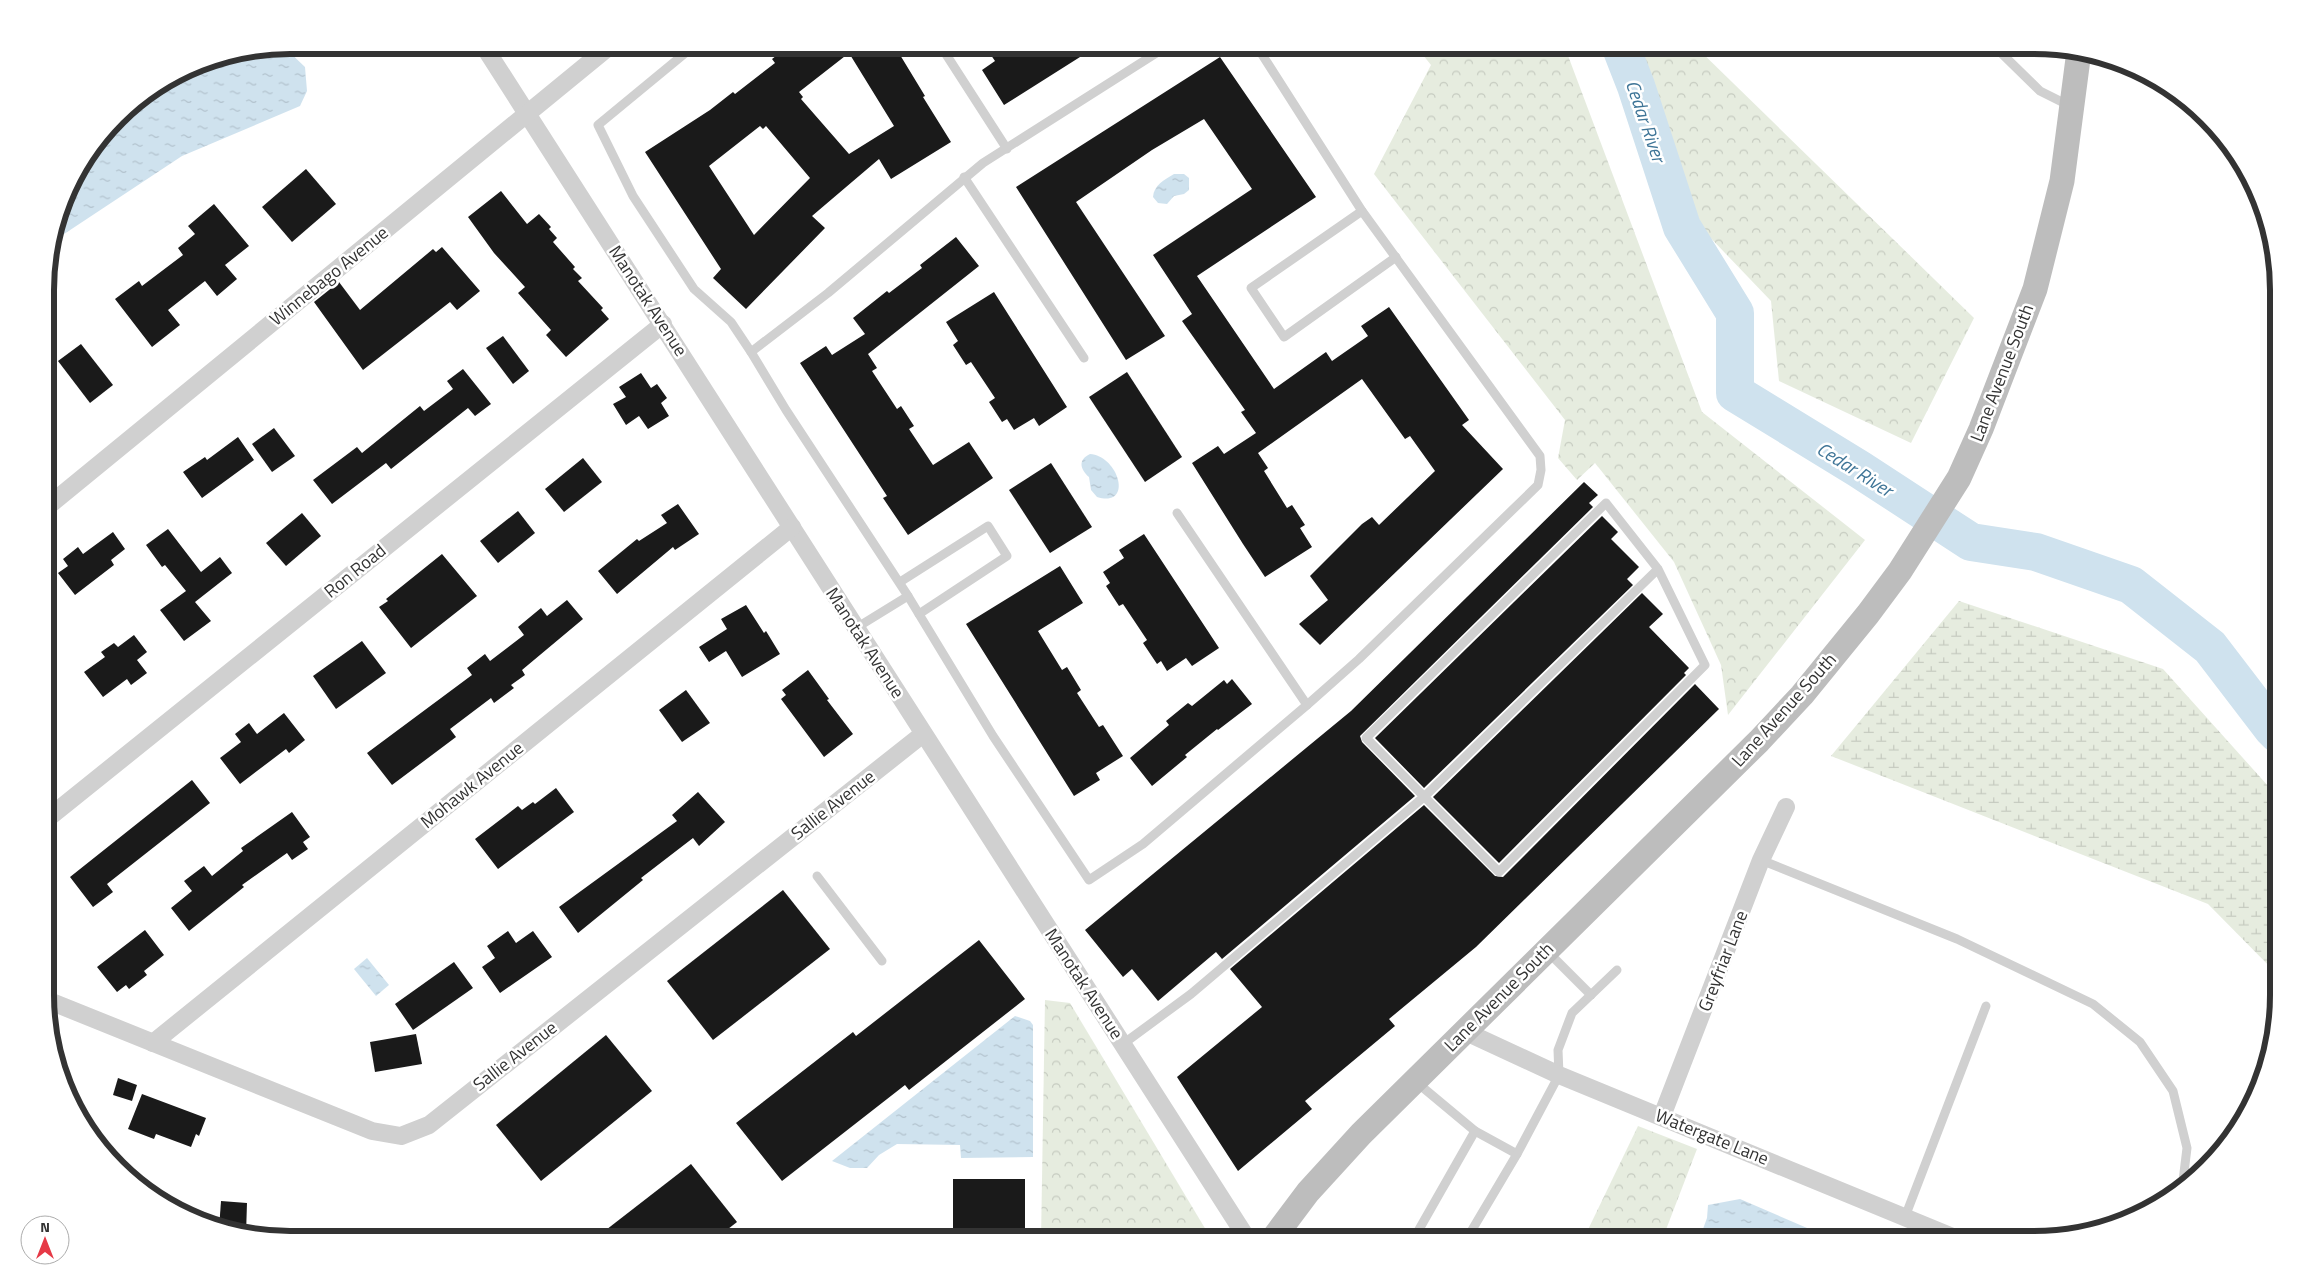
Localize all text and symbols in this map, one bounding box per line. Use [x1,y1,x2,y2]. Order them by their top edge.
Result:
water label: Cedar River [1619,76,1675,168]
street label: Winnebago Avenue [264,219,394,332]
street label: Manotak Avenue [602,240,694,362]
street label: Lane Avenue South [1963,300,2040,446]
water label: Cedar River [1811,434,1901,504]
street label: Ron Road [318,537,392,604]
street label: Manotak Avenue [819,582,911,704]
street label: Lane Avenue South [1725,647,1842,773]
street label: Mohawk Avenue [414,735,529,835]
street label: Sallie Avenue [785,763,881,846]
street label: Greyfriar Lane [1691,906,1754,1015]
street label: Manotak Avenue [1038,923,1130,1045]
street label: Lane Avenue South [1438,936,1560,1058]
street label: Sallie Avenue [467,1014,563,1097]
street label: Watergate Lane [1651,1101,1773,1172]
north arrow [20,1215,70,1265]
text: N [40,1216,50,1237]

